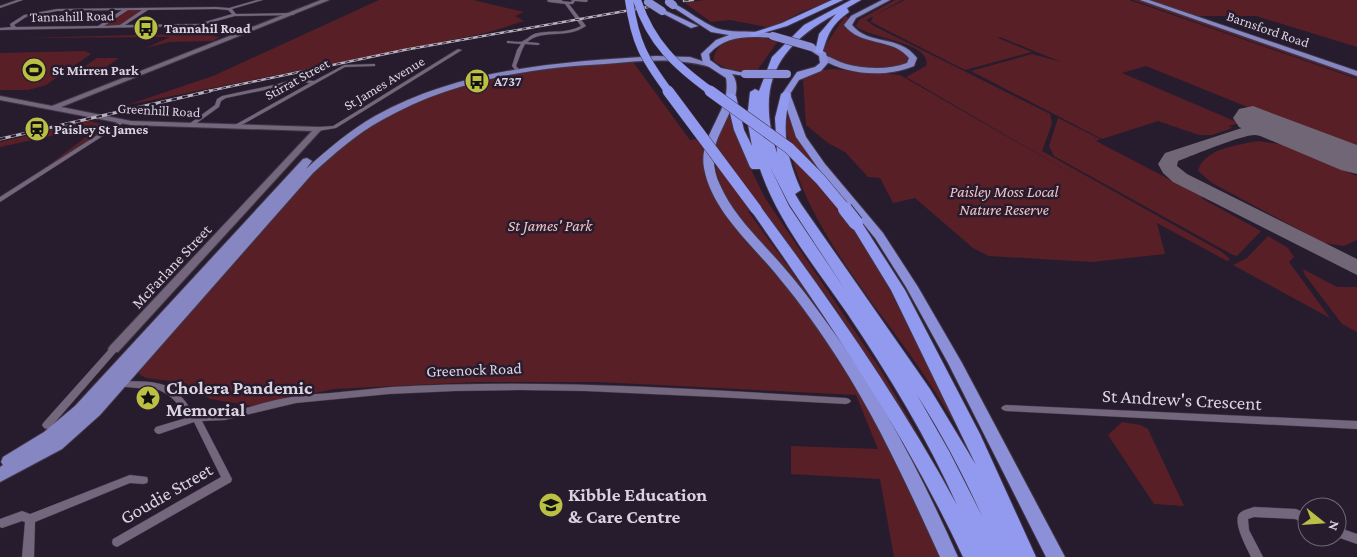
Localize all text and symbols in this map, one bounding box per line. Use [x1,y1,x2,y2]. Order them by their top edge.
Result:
street label: Tannahill Road [30,7,115,25]
street label: Barnsford Road [1225,7,1312,51]
bus stop icon: Tannahil Road [133,15,159,41]
place label: Tannahil Road [164,20,251,36]
street label: St James Avenue [341,53,427,113]
street label: Stirrat Street [262,55,332,103]
sports icon: St Mirren Park [21,57,47,83]
place label: St Mirren Park [52,62,139,78]
bus stop icon: A737 [464,68,490,94]
place label: A737 [493,73,522,89]
street label: Greenhill Road [117,100,201,120]
station icon: Paisley St James [24,116,50,142]
place label: Paisley St James [54,121,149,137]
park label: Paisley Moss Local Nature Reserve [949,183,1060,218]
park label: St James' Park [508,217,593,235]
street label: McFarlane Street [128,220,215,312]
street label: Greenock Road [426,359,523,380]
place label: Cholera Pandemic Memorial [166,377,313,420]
place icon: Cholera Pandemic Memorial [135,385,161,411]
street label: St Andrew's Crescent [1102,385,1263,414]
street label: Goudie Street [116,458,217,528]
place label: Kibble Education & Care Centre [568,484,707,527]
school or university icon: Kibble Education & Care Centre [538,492,564,518]
north arrow [1297,497,1347,547]
text: N [1325,519,1343,533]

